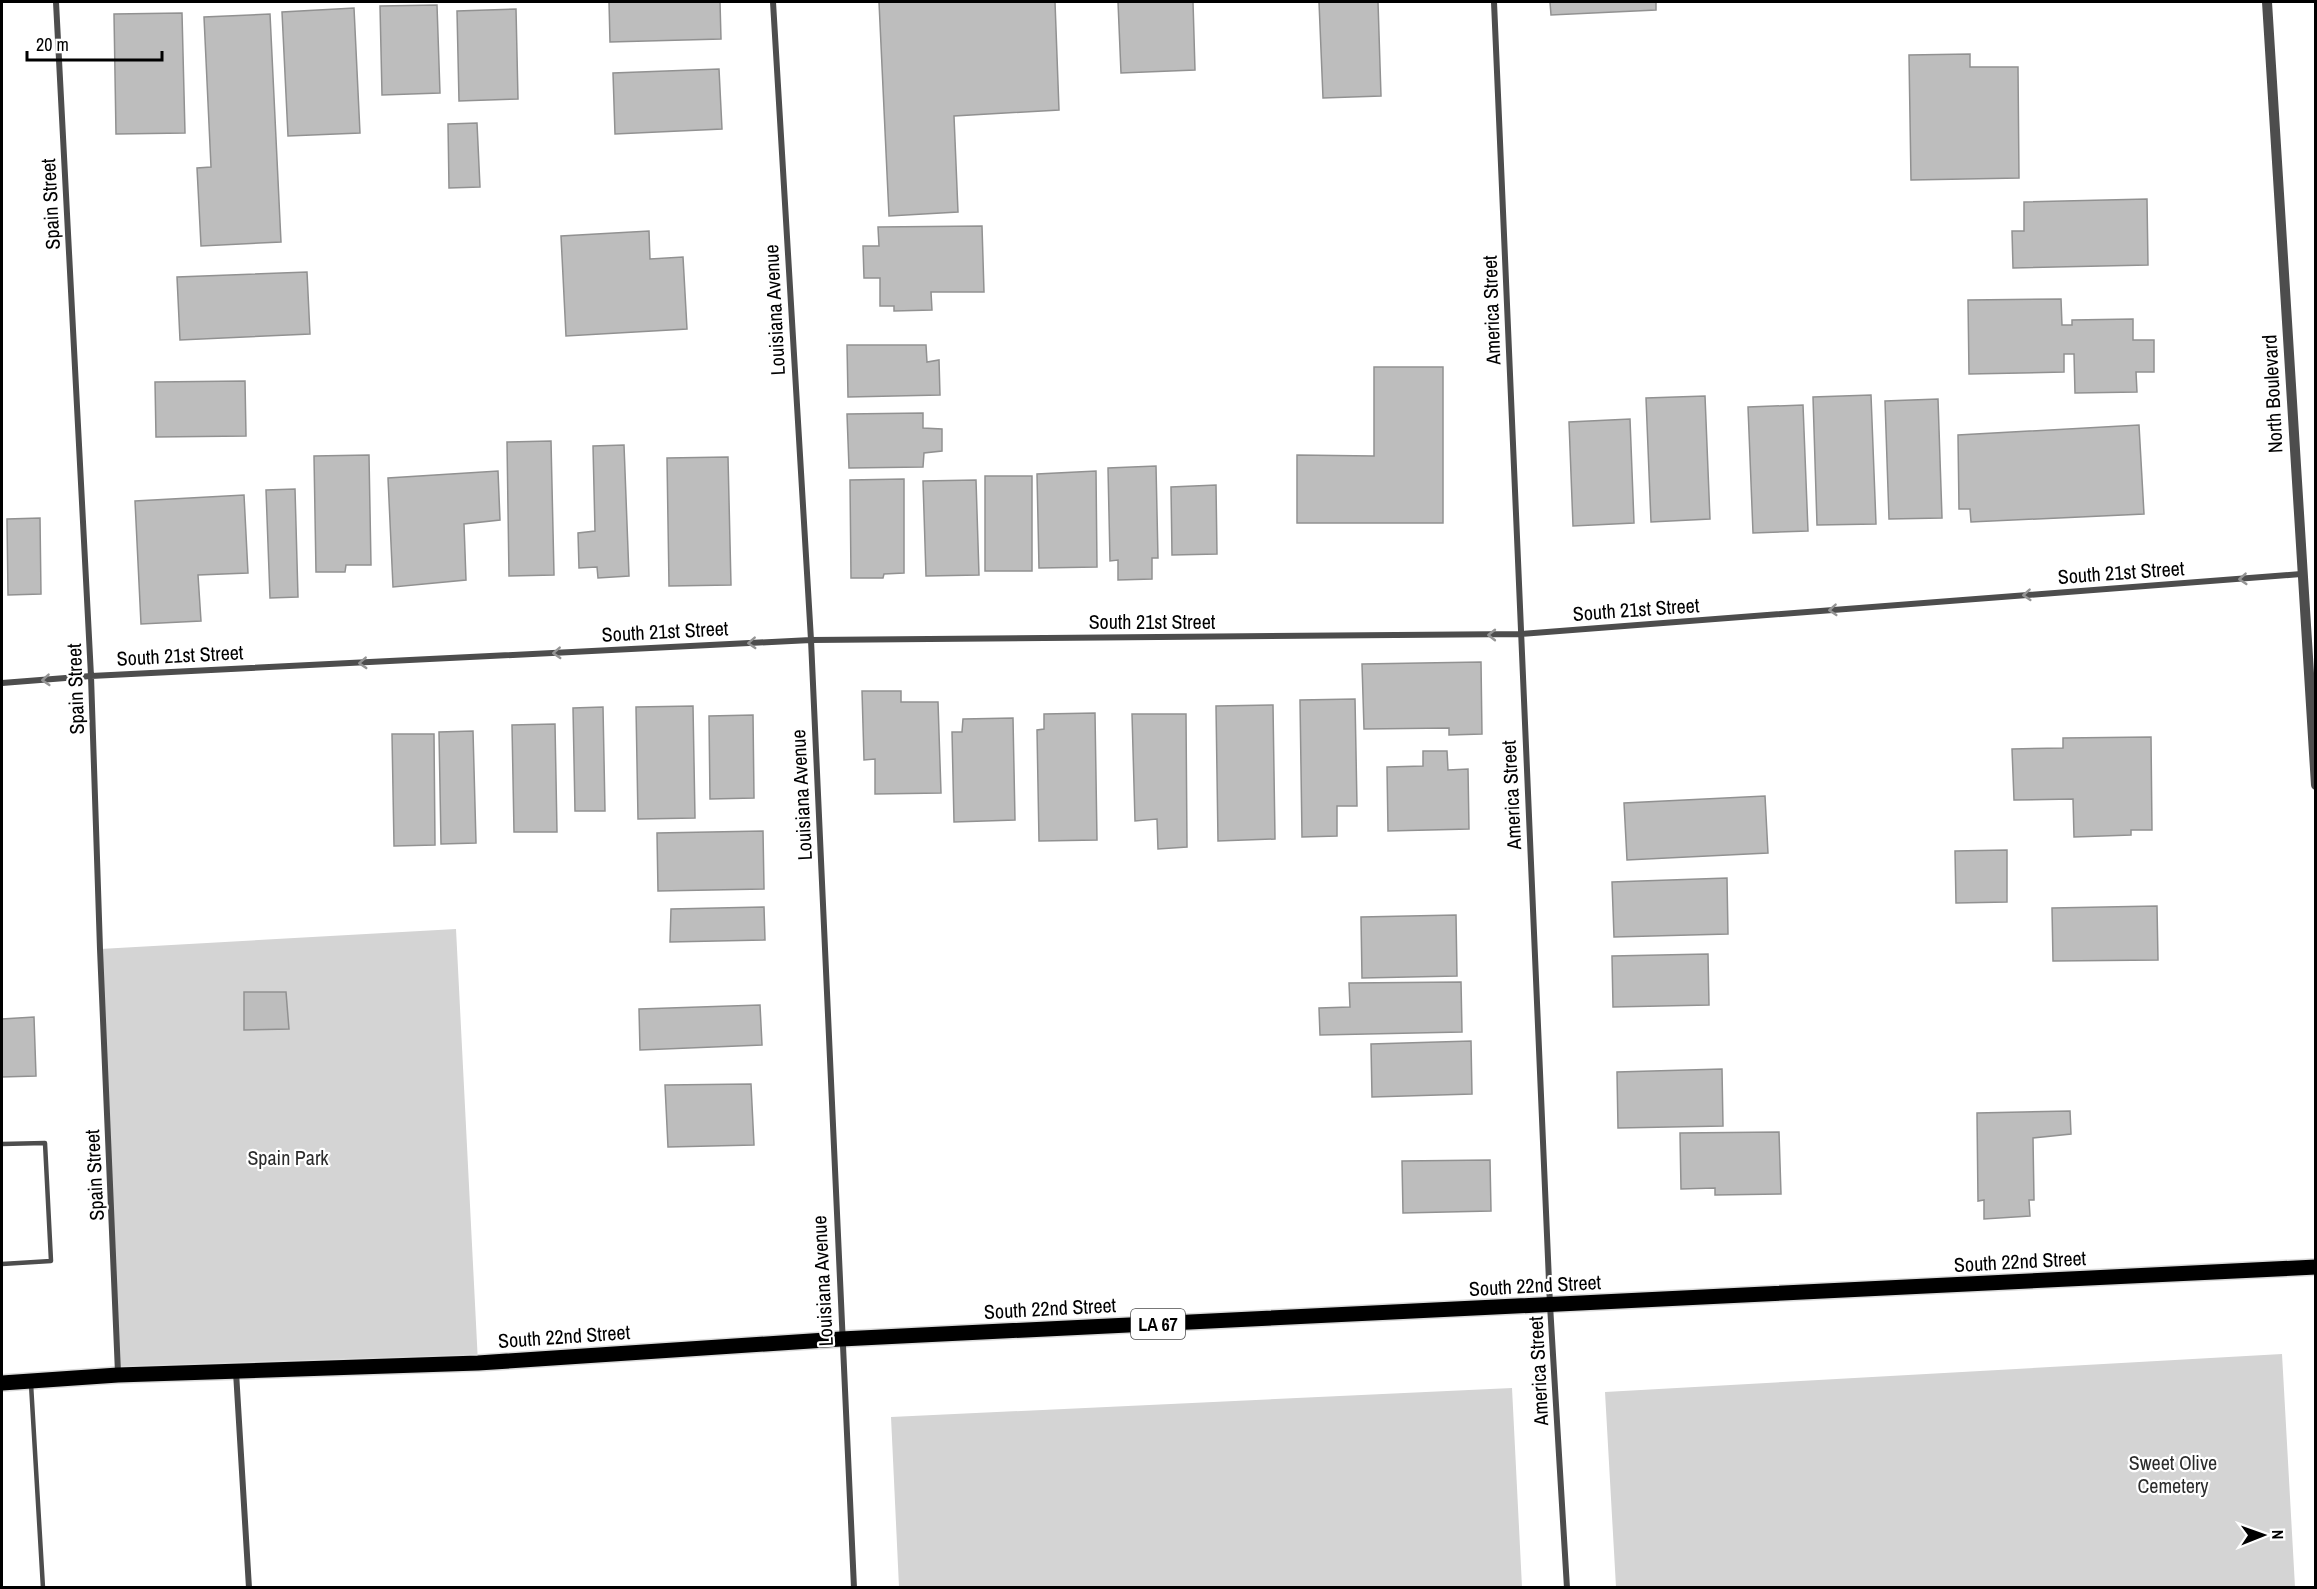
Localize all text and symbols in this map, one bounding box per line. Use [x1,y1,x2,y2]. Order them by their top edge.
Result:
scale bar [27,24,162,62]
text: 20 m [36,32,69,57]
street label: Spain Street [34,157,66,250]
street label: Louisiana Avenue [757,244,791,376]
street label: America Street [1476,254,1506,366]
street label: North Boulevard [2255,334,2289,454]
street label: South 21st Street [2057,554,2186,590]
one-way arrow [2238,572,2247,585]
one-way arrow [2023,589,2032,602]
street label: South 21st Street [1572,591,1701,627]
one-way arrow [1828,604,1837,617]
street label: South 21st Street [1089,608,1216,635]
street label: South 21st Street [601,614,729,648]
one-way arrow [1487,629,1496,641]
one-way arrow [748,636,757,649]
street label: South 21st Street [116,638,244,672]
street label: Spain Street [60,643,90,735]
one-way arrow [553,646,562,659]
one-way arrow [358,656,367,669]
one-way arrow [42,673,51,686]
street label: Louisiana Avenue [784,729,818,861]
street label: America Street [1495,739,1527,851]
street label: Spain Street [78,1128,110,1221]
park label: Spain Park [247,1144,329,1171]
street label: Louisiana Avenue [805,1215,839,1347]
street label: South 22nd Street [1953,1244,2087,1278]
street label: South 22nd Street [1468,1268,1602,1302]
street label: South 22nd Street [983,1291,1117,1325]
road number: LA 67 [1131,1309,1185,1339]
street label: America Street [1522,1315,1554,1427]
street label: South 22nd Street [497,1318,631,1354]
park label: Sweet Olive Cemetery [2129,1449,2217,1499]
north arrow [2233,1505,2293,1565]
text: N [2267,1530,2289,1540]

